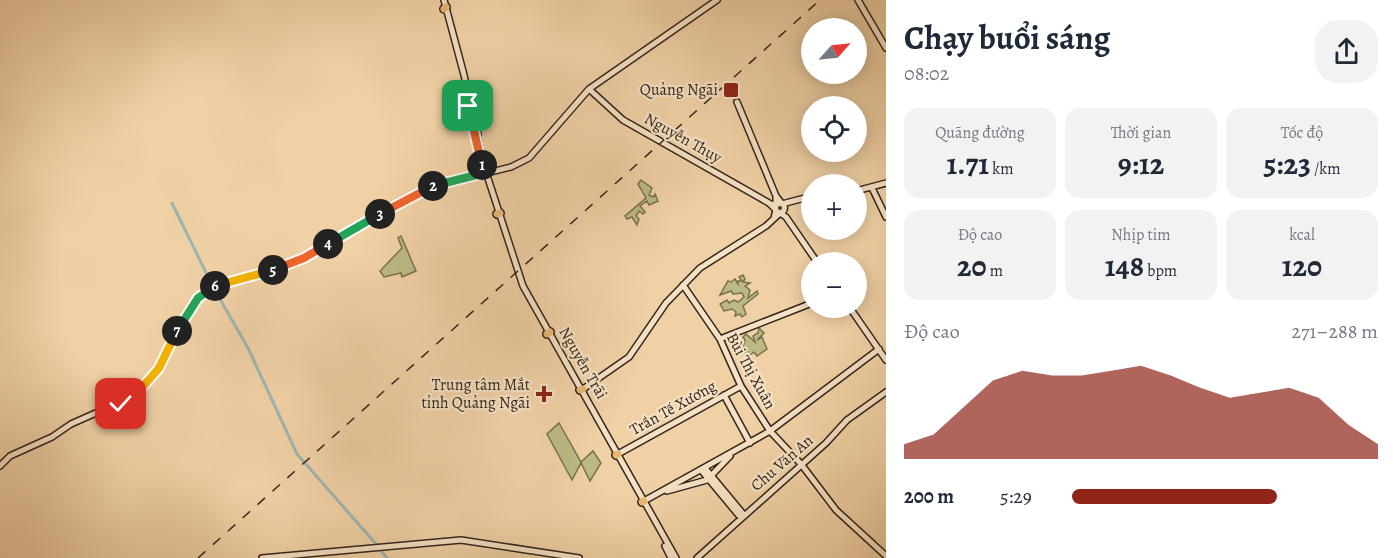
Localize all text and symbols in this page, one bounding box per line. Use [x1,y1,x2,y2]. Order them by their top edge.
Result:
text: Chạy buổi sáng [904,15,1110,60]
north arrow [801,18,867,84]
map controls [801,18,867,318]
button: share [1315,20,1378,83]
text: 08:02 [904,60,949,87]
place label: Quảng Ngãi [640,79,718,101]
pin [442,80,493,131]
marker: Quảng Ngãi [722,81,740,99]
icon: arrive [451,89,484,122]
button: locate [801,96,867,162]
street label: Nguyễn Thụy [640,108,726,169]
text: Quãng đường [935,122,1025,144]
text: Thời gian [1111,122,1171,144]
text: Tốc độ [1281,122,1323,144]
text: 1.71 [947,144,989,184]
text: 9:12 [1118,144,1164,184]
text: 5:23 [1263,144,1311,184]
pin: 1 [467,150,497,180]
text: 1 [479,154,485,176]
text: km [989,158,1013,180]
text: /km [1311,158,1341,180]
pin: 2 [418,171,448,201]
button: + [801,174,867,240]
text: 2 [429,175,437,197]
pin: 3 [365,199,395,229]
text: 3 [377,203,383,225]
text: Độ cao [958,224,1002,246]
text: Nhịp tim [1111,224,1171,246]
text: kcal [1289,224,1315,246]
pin: 4 [313,229,343,259]
text: 4 [324,233,332,255]
text: 20 [957,246,987,286]
text: 148 [1105,246,1144,286]
text: 120 [1282,246,1322,286]
button: − [801,252,867,318]
pin: 5 [258,255,288,285]
text: 5 [270,259,276,281]
text: m [987,260,1003,282]
text: bpm [1144,260,1177,282]
pin: 6 [200,271,230,301]
text: 6 [211,275,219,297]
pin: 7 [162,316,192,346]
text: Độ cao [904,318,960,345]
text: 271–288 m [1292,318,1378,345]
text: 7 [174,320,180,342]
street label: Nguyễn Trãi [553,323,613,403]
street label: Bùi Thị Xuân [721,329,781,413]
place label: Trung tâm Mắt tỉnh Quảng Ngãi [422,374,530,414]
street label: Trần Tế Xương [626,375,720,441]
pin [95,378,146,429]
marker: Trung tâm Mắt tỉnh Quảng Ngãi [535,385,553,403]
icon: check [104,387,137,420]
street label: Chu Văn An [746,430,818,496]
text: 200 m [904,483,954,510]
text: 5:29 [1000,483,1032,510]

